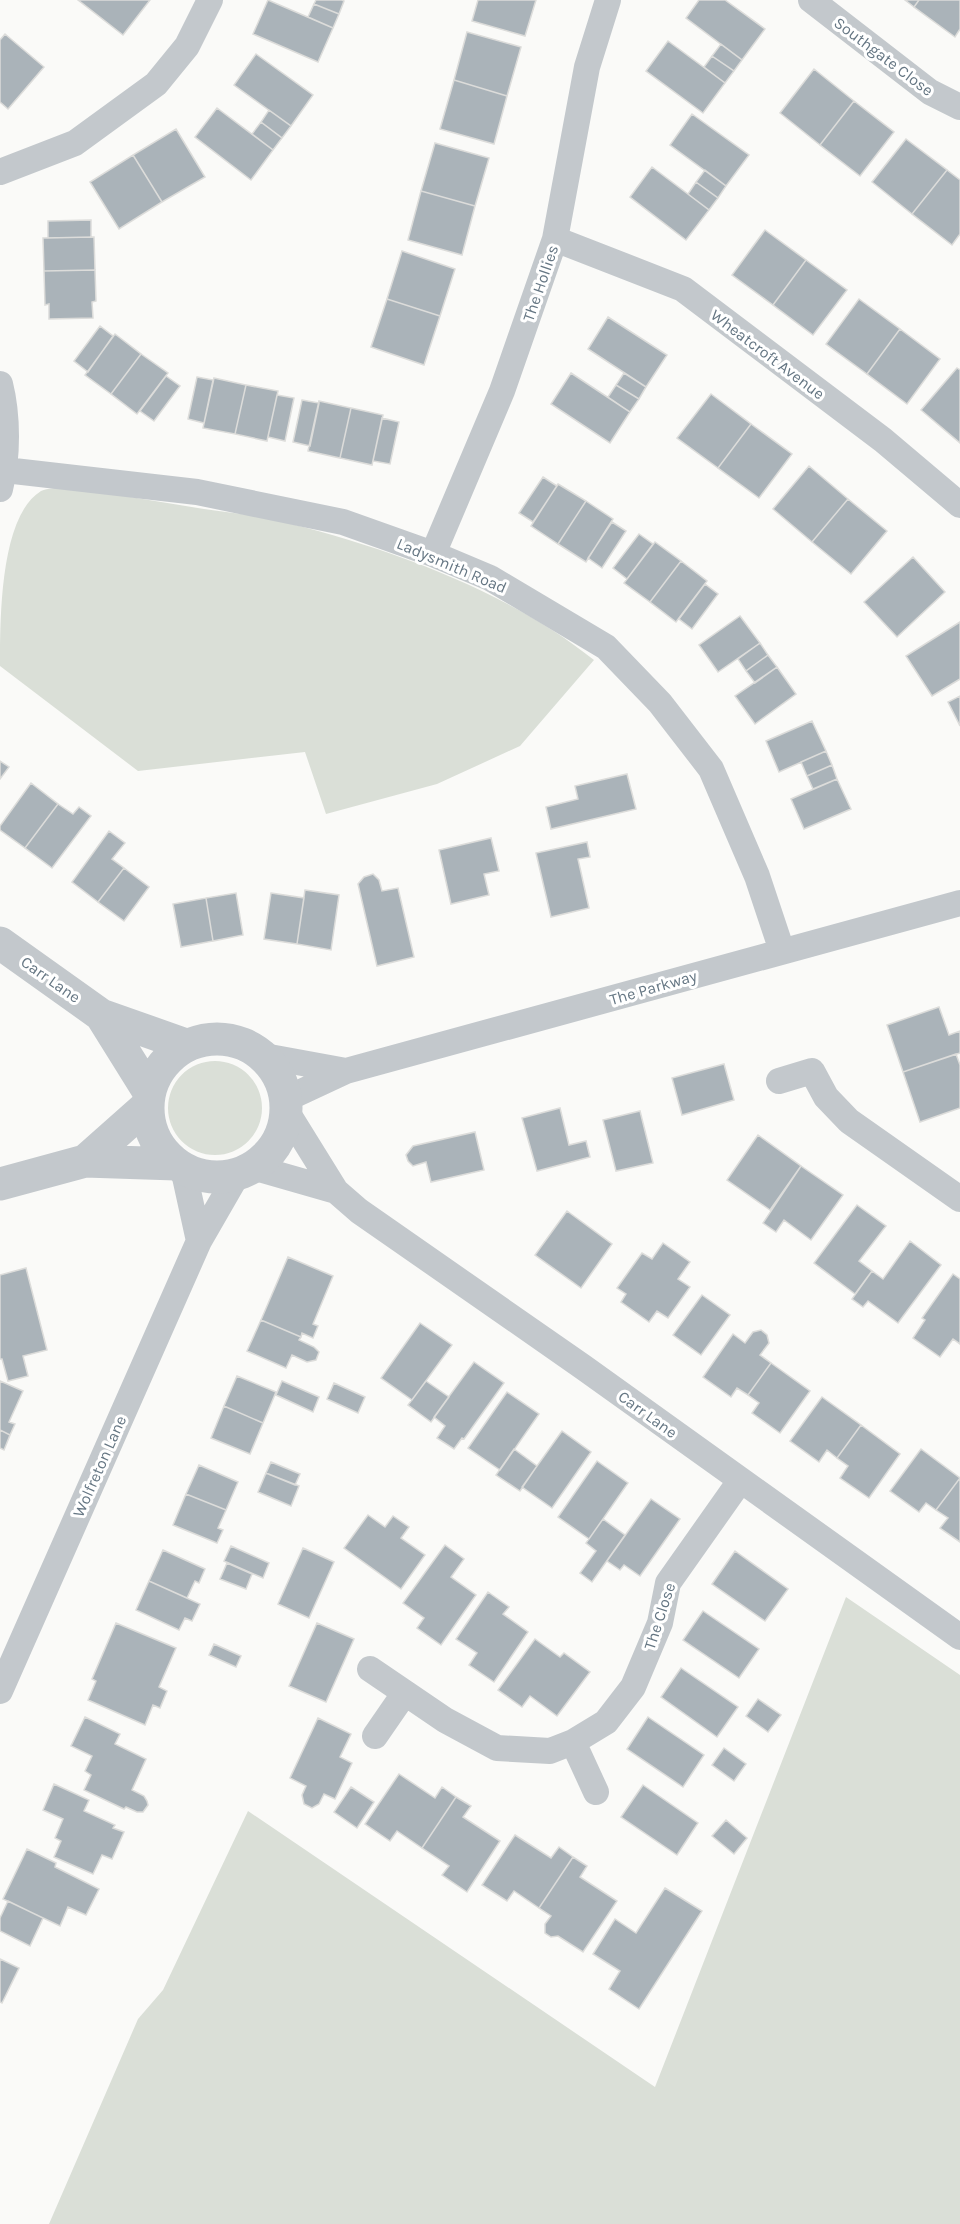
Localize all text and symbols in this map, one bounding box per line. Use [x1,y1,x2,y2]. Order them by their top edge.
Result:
street label: Southgate Close [830,13,937,100]
street label: The Hollies [519,242,562,324]
street label: Wheatcroft Avenue [707,305,828,403]
street label: Ladysmith Road [394,534,510,597]
street label: Carr Lane [17,952,84,1007]
street label: The Parkway [607,966,700,1009]
street label: Carr Lane [615,1387,681,1442]
street label: Wolfreton Lane [69,1413,130,1520]
street label: The Close [640,1580,679,1652]

